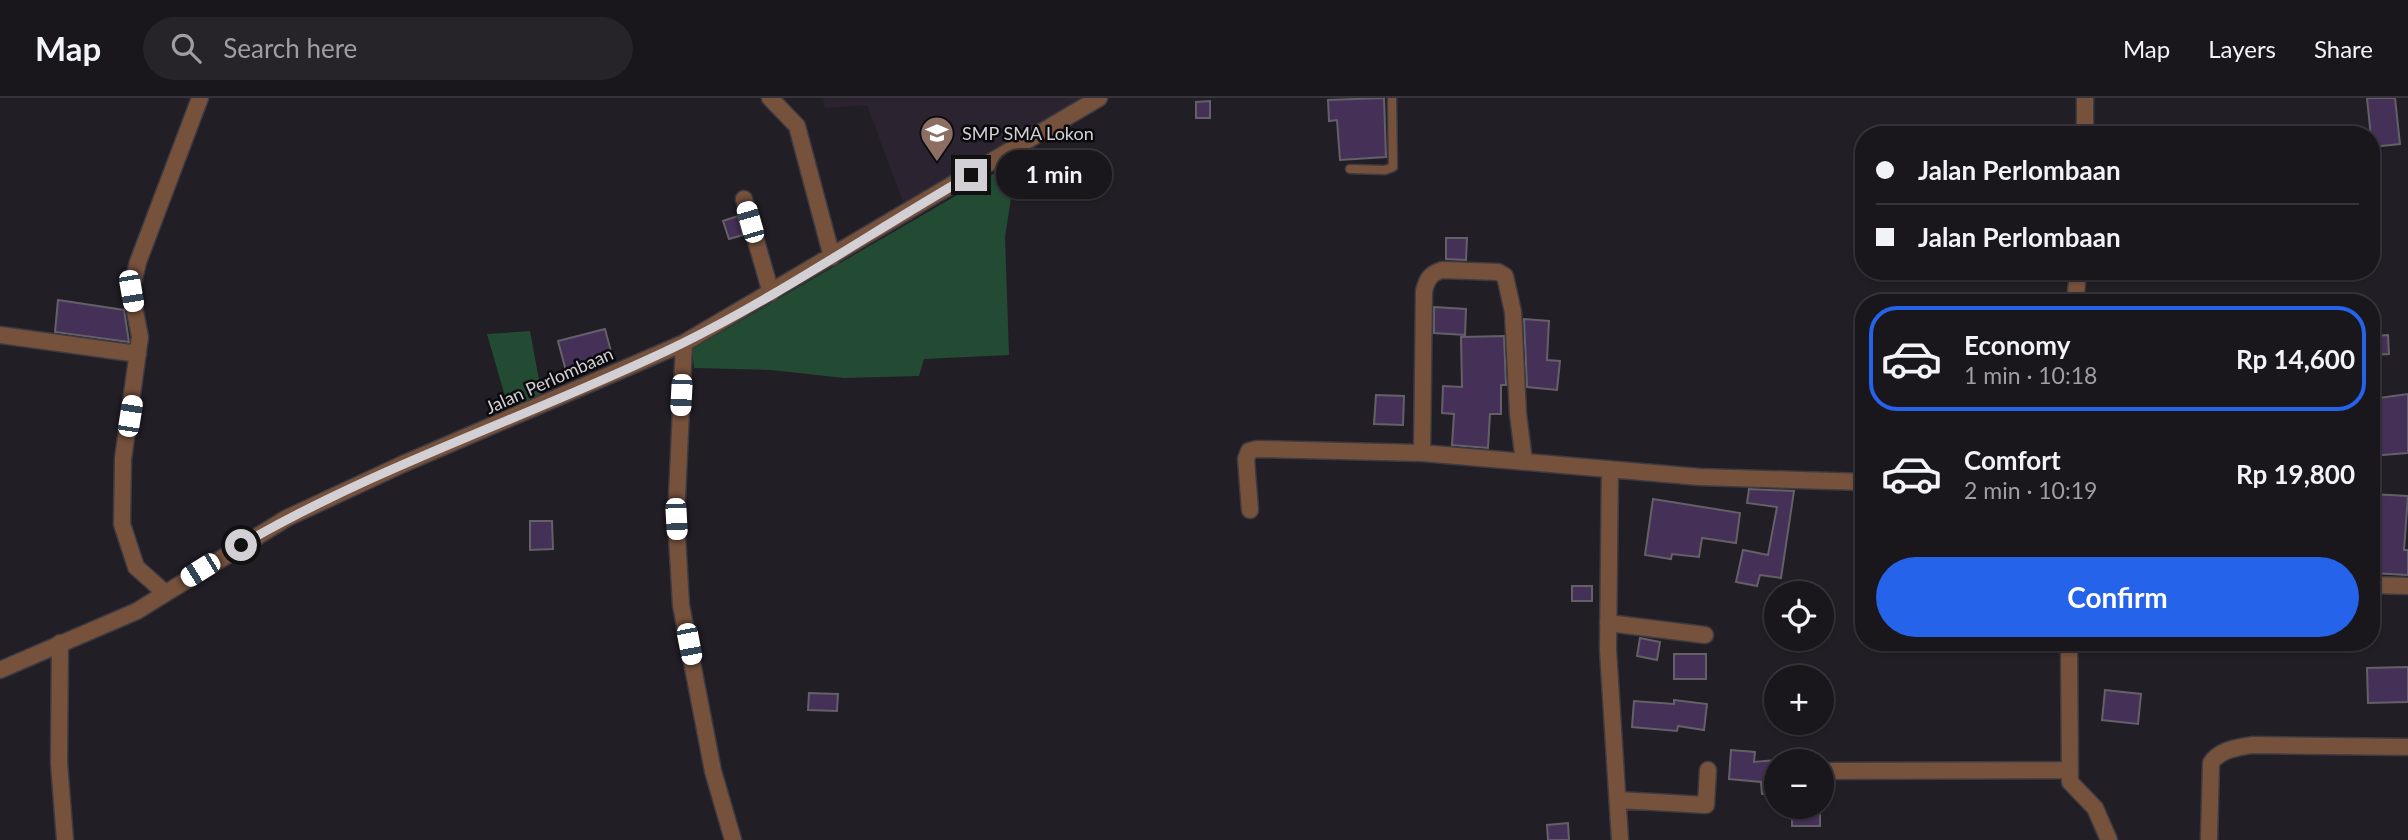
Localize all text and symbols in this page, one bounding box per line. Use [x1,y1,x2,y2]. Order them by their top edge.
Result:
search box [143,17,633,80]
text: Map [35,28,101,68]
icon: search [167,29,205,67]
text: Search here [223,32,357,64]
text: Map [2123,34,2170,63]
text: Layers [2208,34,2276,63]
text: Share [2314,34,2373,63]
school or university icon: SMP SMA Lokon [918,114,956,163]
place label: SMP SMA Lokon [962,122,1094,144]
callout: 1 min [996,150,1111,200]
text: Jalan Perlombaan [1918,154,2121,186]
route end [955,159,987,191]
text: 1 min [1025,160,1083,188]
car [735,199,766,245]
text: Jalan Perlombaan [1918,221,2121,253]
car [118,268,145,314]
icon: car [1880,327,1943,390]
text: Economy [1964,329,2070,361]
street label: Jalan Perlombaan [482,342,616,418]
text: Rp 14,600 [2236,343,2355,375]
text: 1 min · 10:18 [1964,361,2097,389]
car [670,373,693,417]
car [117,394,144,438]
icon: car [1880,442,1943,505]
text: Comfort [1964,444,2061,476]
text: Rp 19,800 [2236,458,2355,490]
text: 2 min · 10:19 [1964,476,2097,504]
car [665,497,688,541]
route start [225,529,257,561]
car [177,550,224,590]
button: Confirm [1876,557,2359,637]
map controls [1764,581,1834,819]
button: locate [1764,581,1834,651]
car [675,621,704,667]
button: + [1764,665,1834,735]
button: − [1764,749,1834,819]

